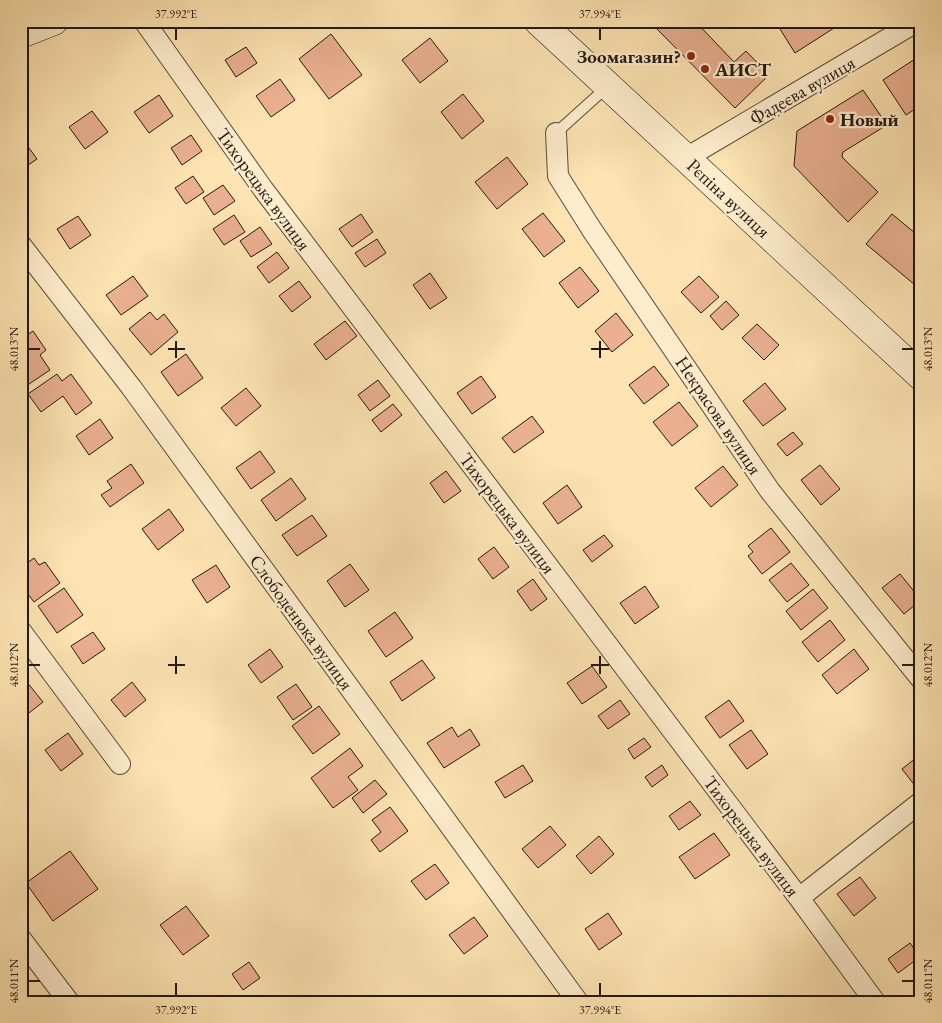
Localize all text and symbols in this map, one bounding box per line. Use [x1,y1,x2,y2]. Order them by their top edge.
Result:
text: 37.992°E [155,6,197,22]
text: 37.994°E [579,6,621,22]
place label: Зоомагазин? [577,44,681,69]
marker: Зоомагазин? [685,50,697,62]
street label: Фадеєва вулиця [745,50,860,131]
place label: АИСТ [714,57,772,82]
marker: АИСТ [699,63,711,75]
place label: Новый [840,107,899,132]
marker: Новый [824,113,836,125]
street label: Тихорецька вулиця [211,123,317,256]
street label: Рєпіна вулиця [682,153,776,244]
text: 48.013°N [6,326,22,371]
text: 48.013°N [920,326,936,371]
street label: Некрасова вулиця [670,351,768,480]
street label: Тихорецька вулиця [454,448,562,579]
street label: Слободенюка вулиця [244,550,360,695]
text: 48.012°N [6,642,22,687]
text: 48.012°N [920,642,936,687]
street label: Тихорецька вулиця [698,771,806,902]
text: 48.011°N [6,958,22,1003]
text: 48.011°N [920,958,936,1003]
text: 37.992°E [155,1002,197,1018]
text: 37.994°E [579,1002,621,1018]

